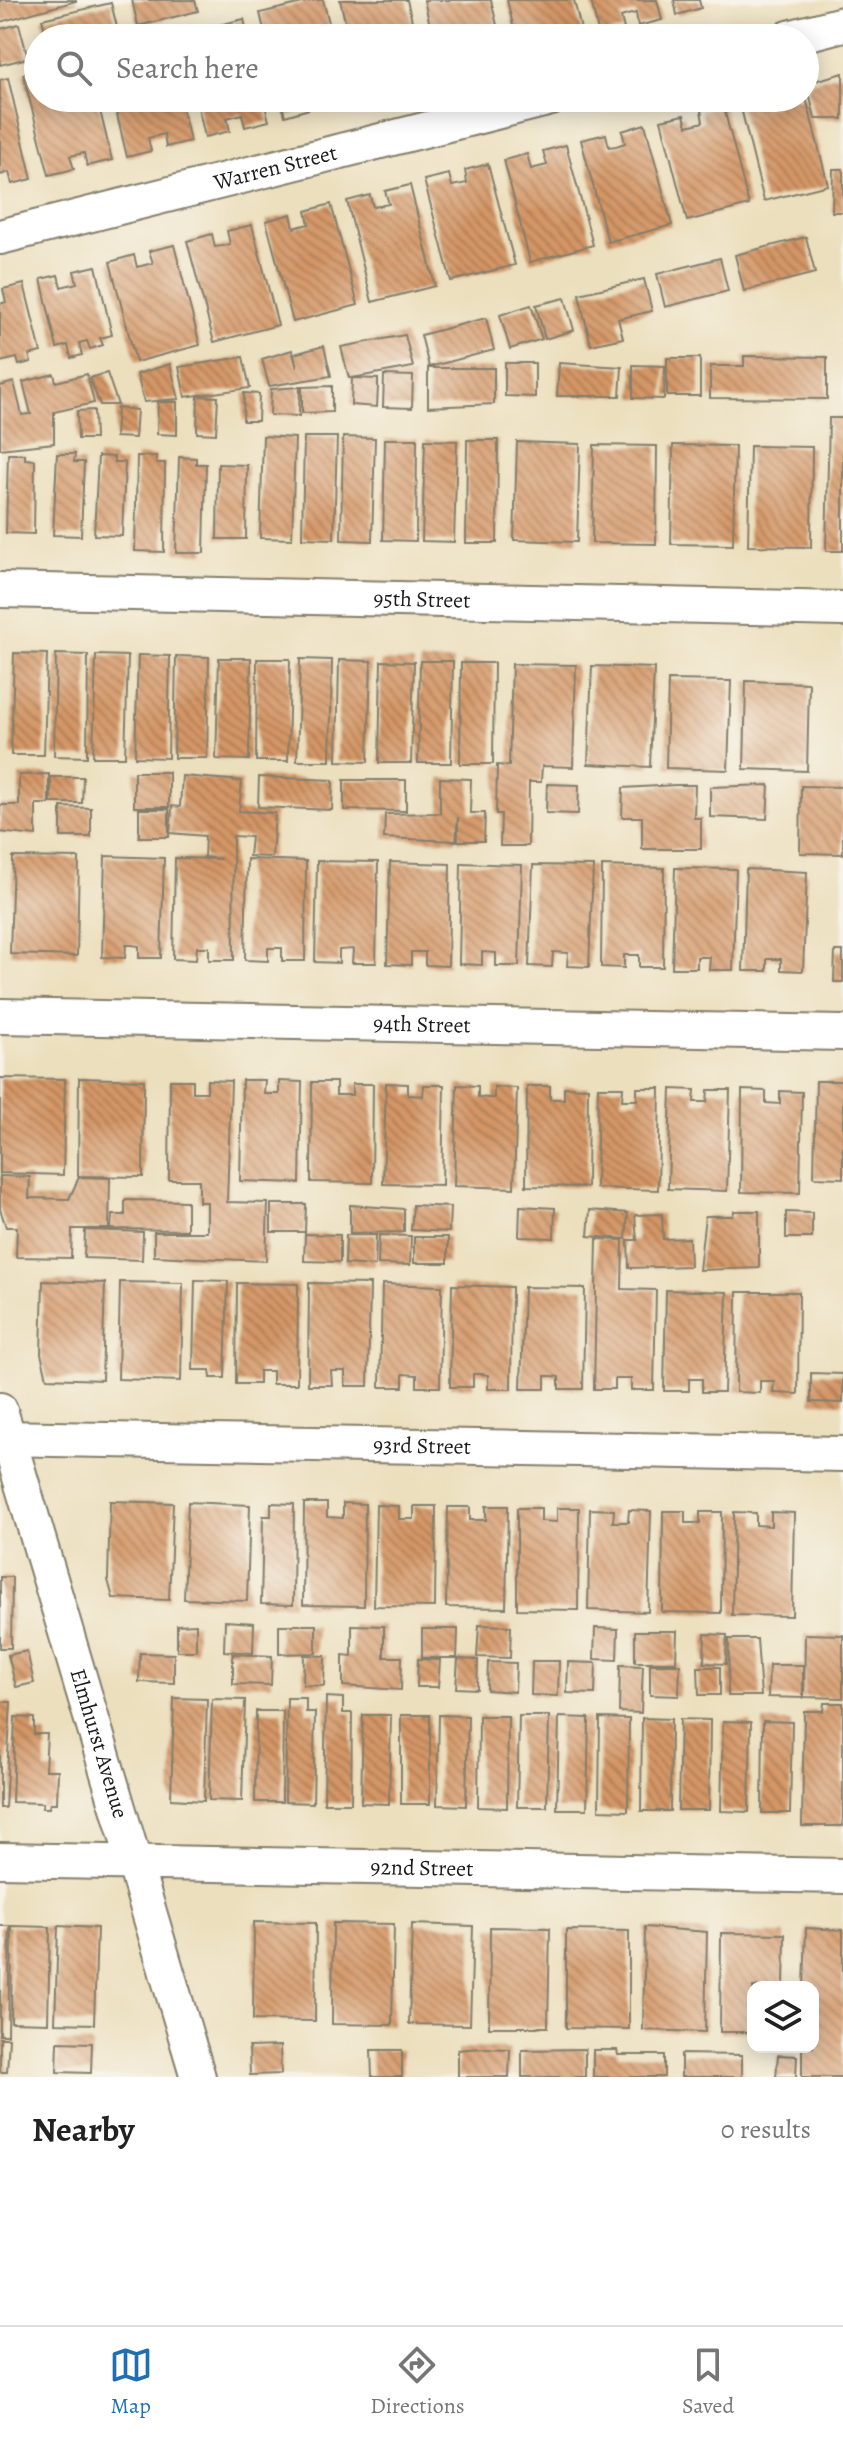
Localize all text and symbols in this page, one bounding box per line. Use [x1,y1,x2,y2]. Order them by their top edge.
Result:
search box [24,24,819,112]
icon: search [52,46,96,90]
text: Search here [116,48,259,88]
street label: Warren Street [210,138,340,198]
street label: 95th Street [373,583,471,616]
street label: 94th Street [373,1009,471,1040]
street label: 93rd Street [373,1430,471,1462]
street label: Elmhurst Avenue [63,1665,135,1822]
street label: 92nd Street [370,1852,474,1884]
map controls [747,1981,819,2053]
button: layers [747,1981,819,2053]
text: Nearby [32,2106,135,2153]
text: 0 results [721,2112,811,2147]
tab: Map [109,2343,153,2421]
tab: Directions [370,2343,465,2421]
tab: Saved [682,2343,734,2421]

